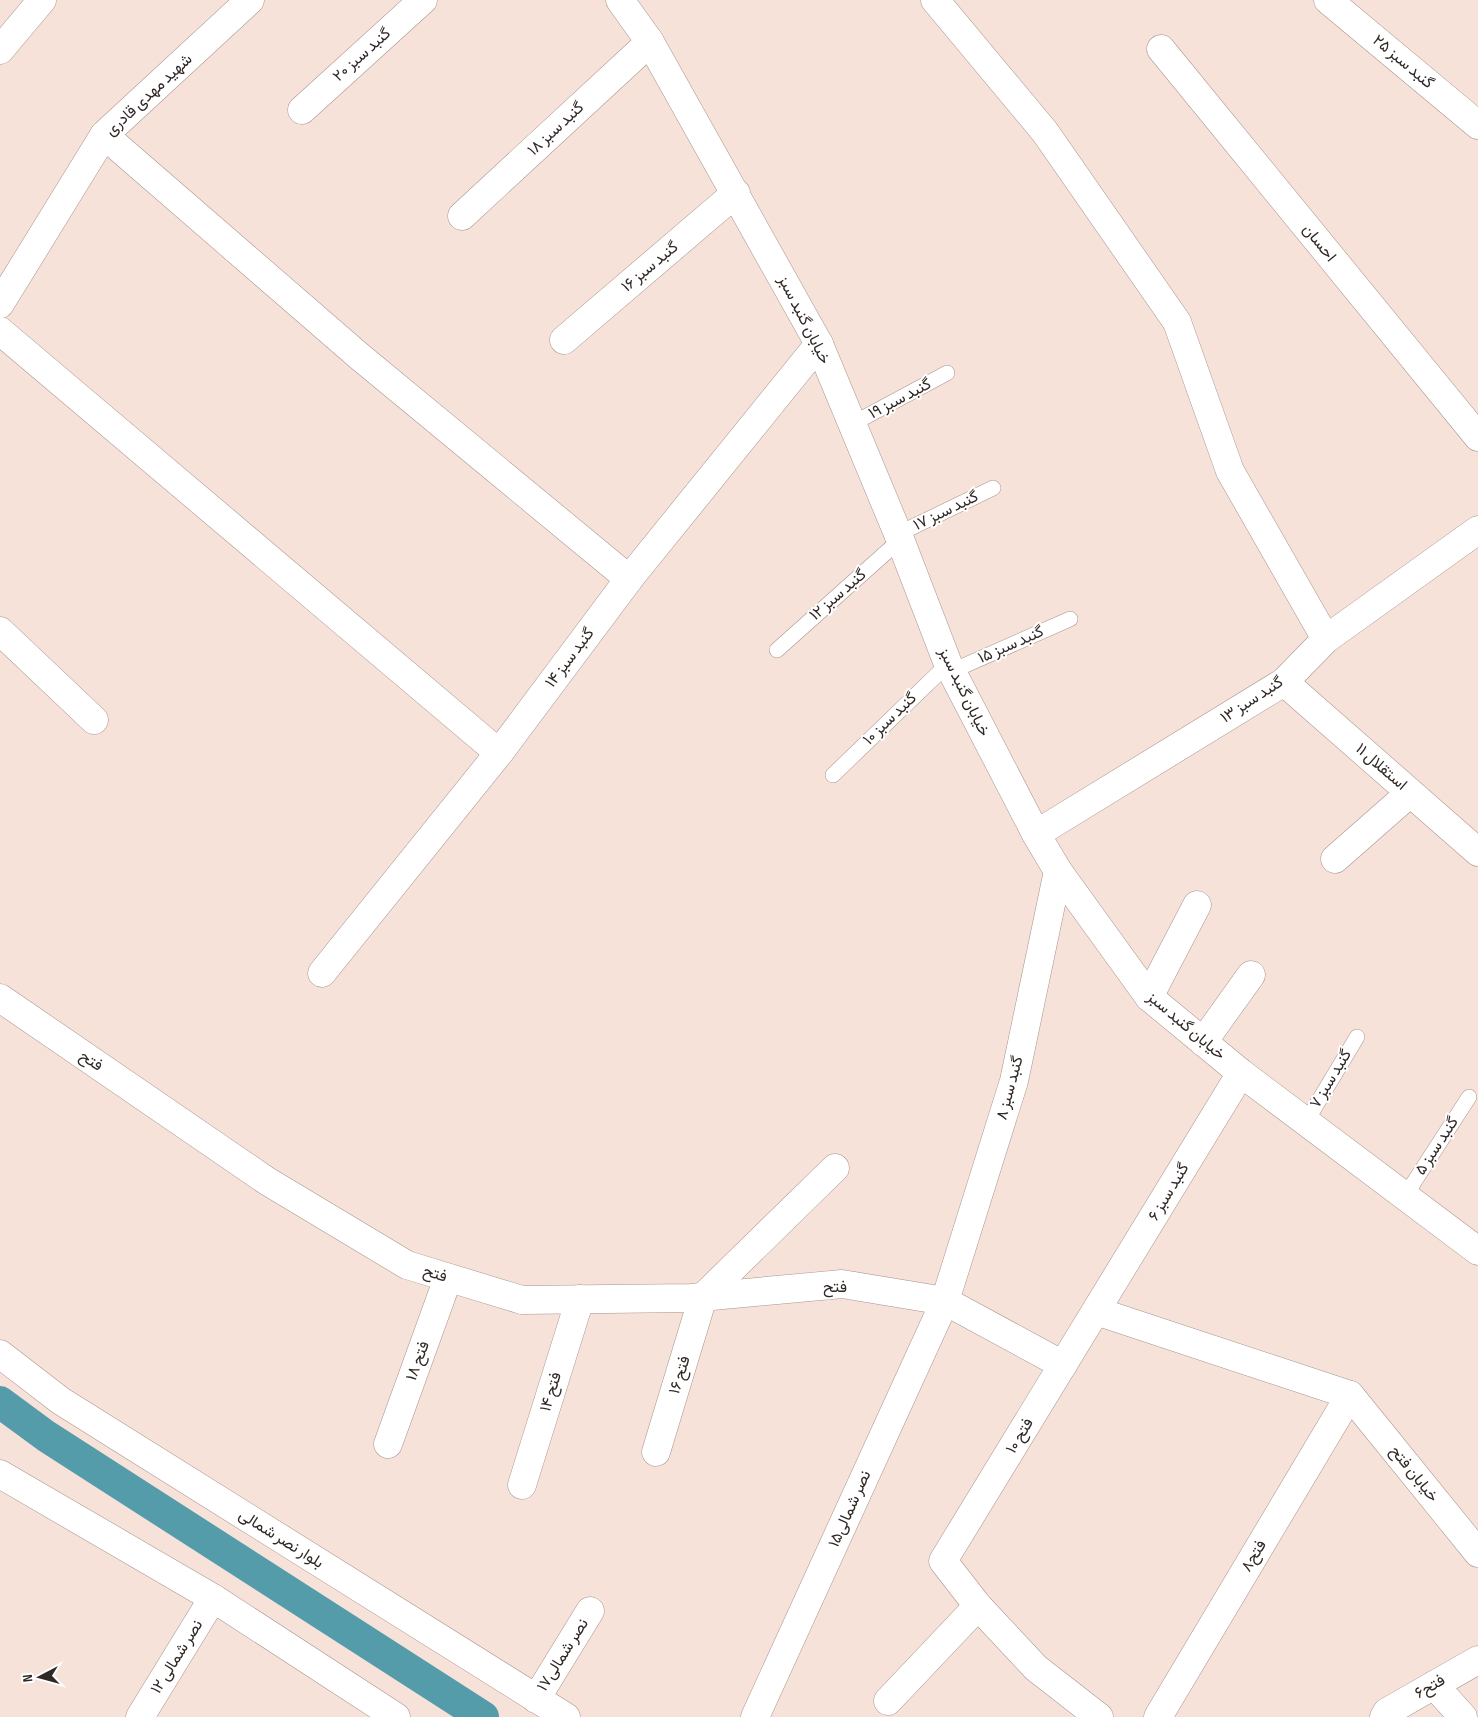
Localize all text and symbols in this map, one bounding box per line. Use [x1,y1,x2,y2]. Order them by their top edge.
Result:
street label: گنبد سبز ۲۰ [329,24,395,86]
street label: گنبد سبز ۲۵ [1369,31,1437,93]
street label: شهید مهدی قادری [101,50,197,140]
street label: گنبد سبز ۱۸ [524,98,588,160]
street label: احسان [1298,220,1340,266]
street label: گنبد سبز ۱۶ [618,238,682,296]
street label: خیابان گنبد سبز [773,272,834,368]
street label: گنبد سبز ۱۹ [865,375,935,423]
street label: گنبد سبز ۱۷ [910,487,982,535]
street label: گنبد سبز ۱۲ [806,565,870,625]
street label: گنبد سبز ۱۵ [975,622,1047,668]
street label: گنبد سبز ۱۴ [541,624,599,692]
street label: خیابان گنبد سبز [934,644,994,740]
street label: گنبد سبز ۱۳ [1217,673,1287,727]
street label: گنبد سبز ۱۰ [859,689,921,749]
street label: استقلال ۱۱ [1351,739,1411,795]
street label: خیابان گنبد سبز [1142,987,1229,1064]
street label: فتح [75,1046,106,1076]
street label: گنبد سبز ۷ [1306,1046,1356,1112]
street label: گنبد سبز ۸ [992,1054,1028,1122]
street label: گنبد سبز ۵ [1411,1113,1463,1179]
street label: گنبد سبز ۶ [1144,1160,1194,1224]
street label: فتح [420,1261,449,1288]
street label: فتح [823,1278,847,1298]
street label: فتح ۱۸ [402,1339,435,1384]
street label: فتح ۱۶ [665,1354,696,1397]
street label: فتح ۱۴ [536,1370,567,1414]
street label: فتح ۱۰ [1002,1415,1039,1458]
street label: خیابان فتح [1385,1442,1443,1507]
street label: نصر شمالی۱۵ [825,1468,875,1550]
street label: بلوار نصر شمالی [235,1505,327,1573]
street label: فتح۸ [1237,1537,1272,1576]
street label: نصر شمالی۱۷ [533,1615,593,1695]
street label: نصر شمالی ۱۲ [147,1617,207,1697]
north arrow [15,1652,65,1702]
street label: فتح۶ [1411,1671,1449,1704]
text: N [19,1674,36,1683]

